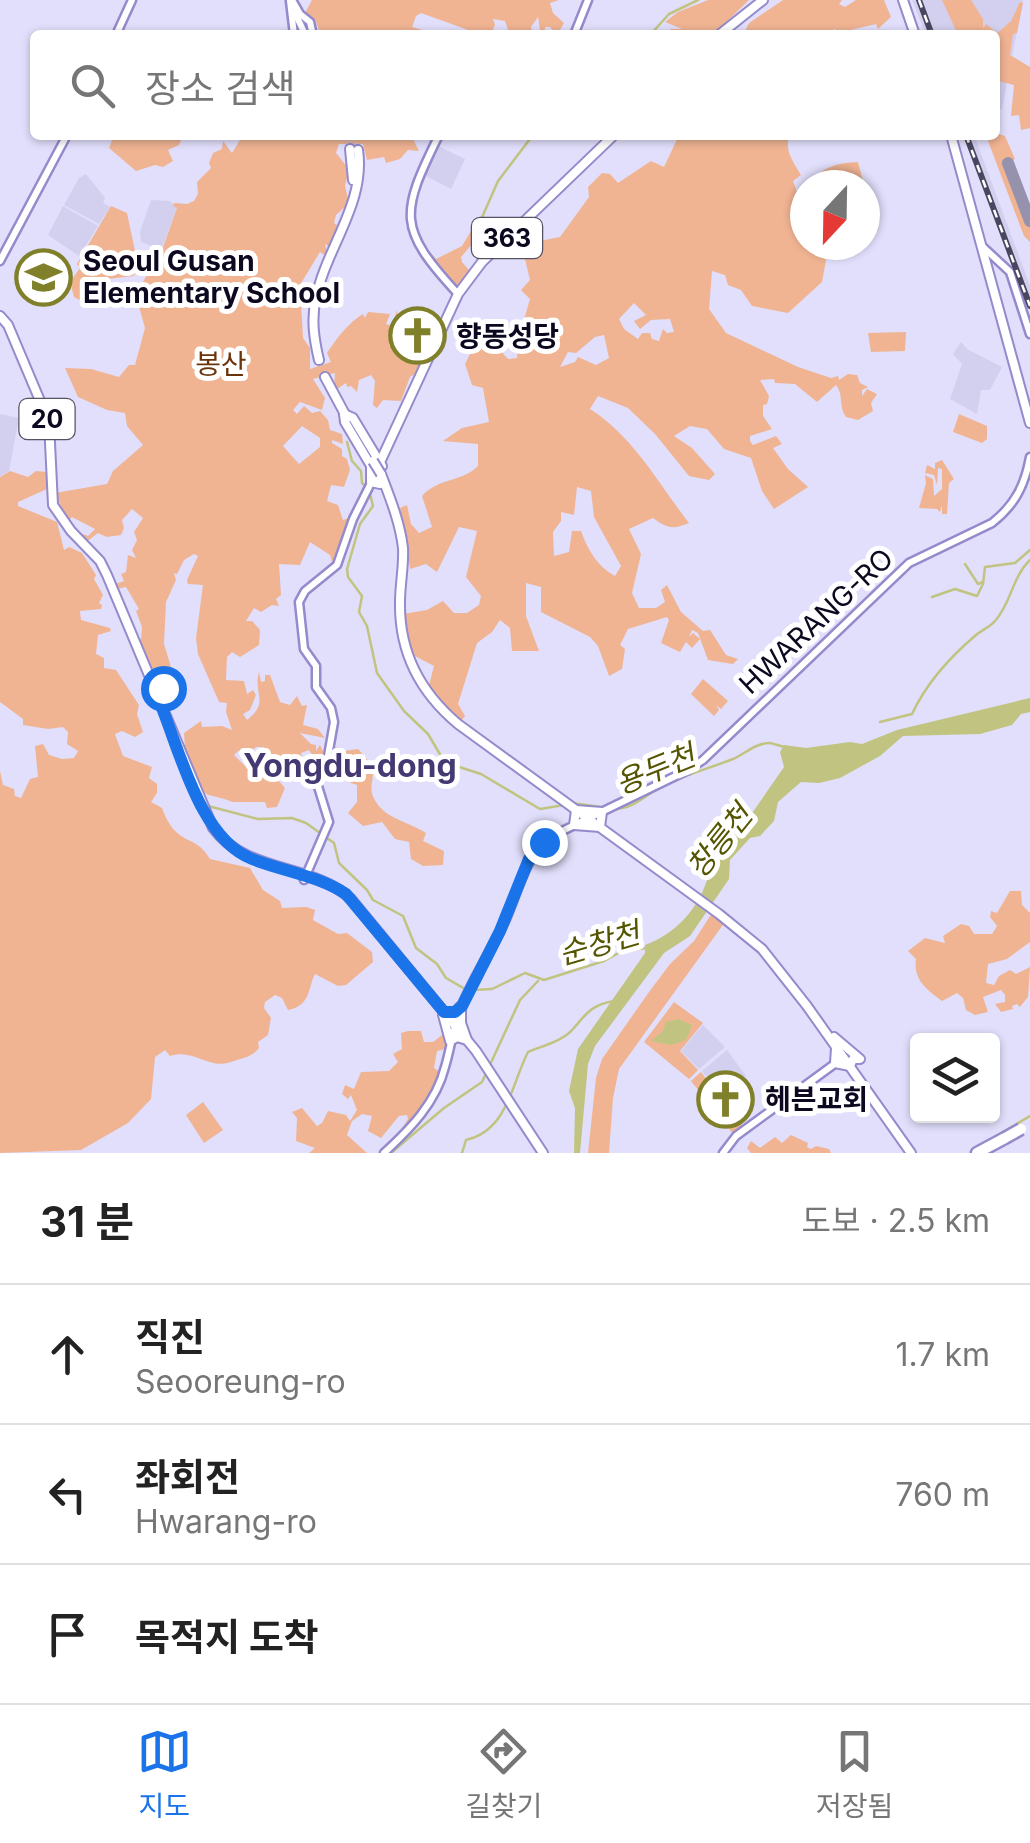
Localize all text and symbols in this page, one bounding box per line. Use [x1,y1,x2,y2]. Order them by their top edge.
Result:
search box [30,30,1000,140]
icon: search [65,58,120,113]
text: 장소 검색 [145,65,296,111]
north arrow [790,170,880,260]
road number: 363 [472,218,542,258]
place label: Seoul Gusan Elementary School [83,244,340,310]
school or university icon: Seoul Gusan Elementary School [14,247,74,307]
church icon: 향동성당 [387,306,447,366]
place label: 향동성당 [456,319,559,353]
park label: 봉산 [195,347,247,381]
road number: 20 [20,399,74,439]
street label: HWARANG-RO [732,541,900,701]
route start [141,666,187,712]
water label: 용두천 [610,736,703,801]
district label: Yongdu-dong [243,746,457,785]
water label: 창릉천 [679,795,761,885]
route end [522,820,568,866]
water label: 순창천 [554,913,647,972]
map controls [910,1033,1000,1123]
button: layers [910,1033,1000,1123]
church icon: 헤븐교회 [696,1069,756,1129]
place label: 헤븐교회 [765,1082,868,1116]
text: 31 분 [40,1196,134,1247]
text: 도보 · 2.5 km [802,1201,990,1240]
text: 직진 [135,1314,205,1360]
icon: ahead [40,1327,95,1382]
text: 1.7 km [896,1335,990,1374]
text: Seooreung-ro [135,1362,346,1401]
text: 좌회전 [135,1454,240,1500]
icon: left [40,1467,95,1522]
text: 760 m [895,1475,990,1514]
text: Hwarang-ro [135,1502,317,1541]
icon: arrive [40,1607,95,1662]
text: 목적지 도착 [135,1614,319,1660]
tab: 지도 [137,1724,192,1824]
tab: 길찾기 [465,1724,542,1824]
tab: 저장됨 [816,1724,893,1824]

